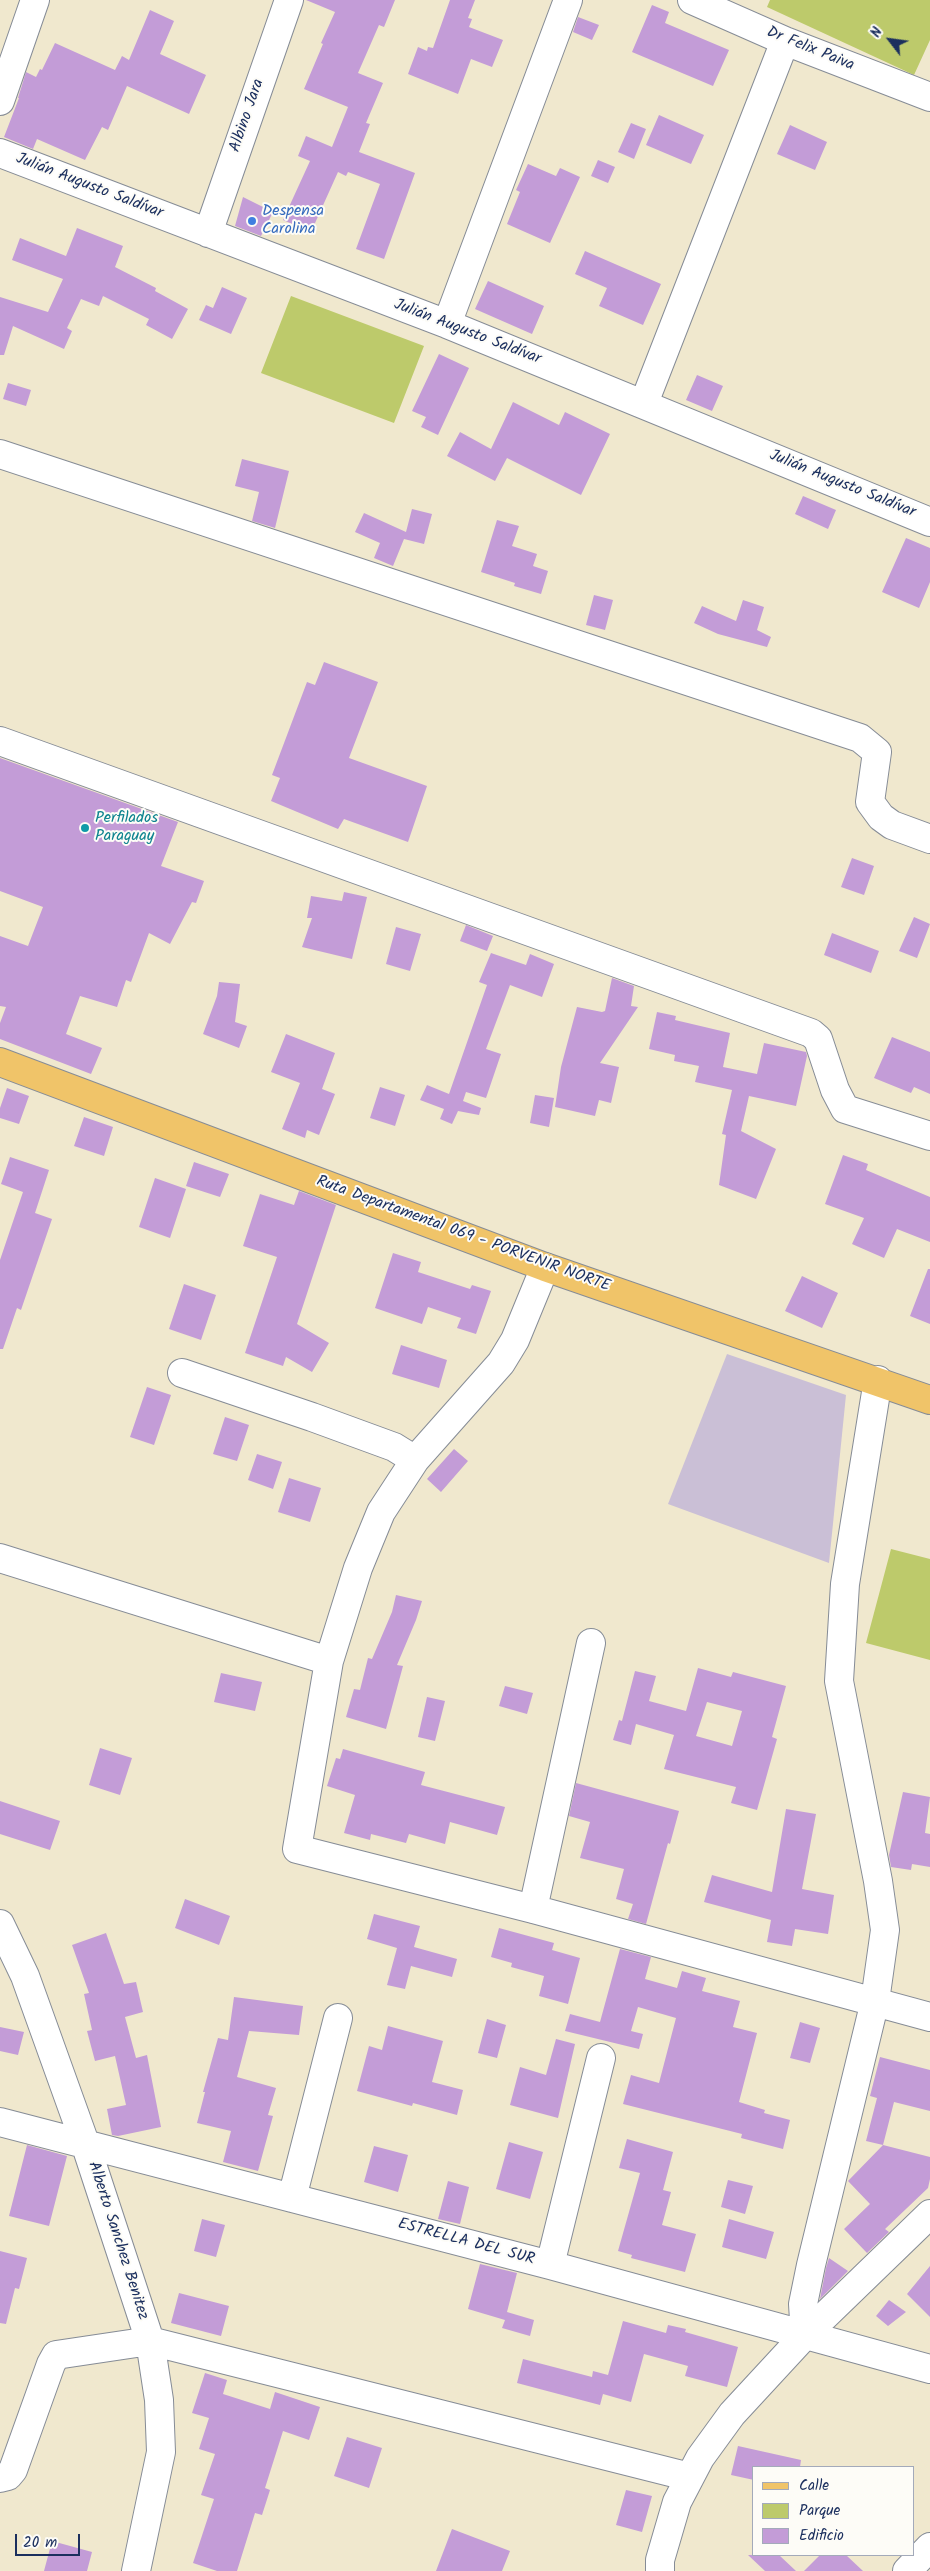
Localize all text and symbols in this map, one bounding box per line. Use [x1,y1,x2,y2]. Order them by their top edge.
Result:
north arrow [865,15,915,65]
text: N [865,23,889,42]
street label: Dr Felix Paiva [763,24,857,76]
street label: Albino Jara [227,77,269,155]
street label: Julián Augusto Saldívar [13,150,165,224]
place label: Despensa Carolina [262,202,324,240]
marker: Despensa Carolina [246,215,258,227]
street label: Julián Augusto Saldívar [391,296,543,370]
street label: Julián Augusto Saldívar [766,447,918,523]
place label: Perfilados Paraguay [95,809,158,847]
marker: Perfilados Paraguay [79,822,91,834]
street label: Ruta Departamental 069 - PORVENIR NORTE [313,1173,613,1297]
street label: Alberto Sanchez Benitez [82,2159,152,2323]
street label: ESTRELLA DEL SUR [395,2215,537,2271]
legend [752,2466,915,2556]
text: Calle [799,2474,829,2498]
text: Parque [799,2499,840,2523]
scale bar [18,2524,82,2556]
text: Edificio [799,2524,844,2548]
text: 20 m [23,2531,57,2555]

